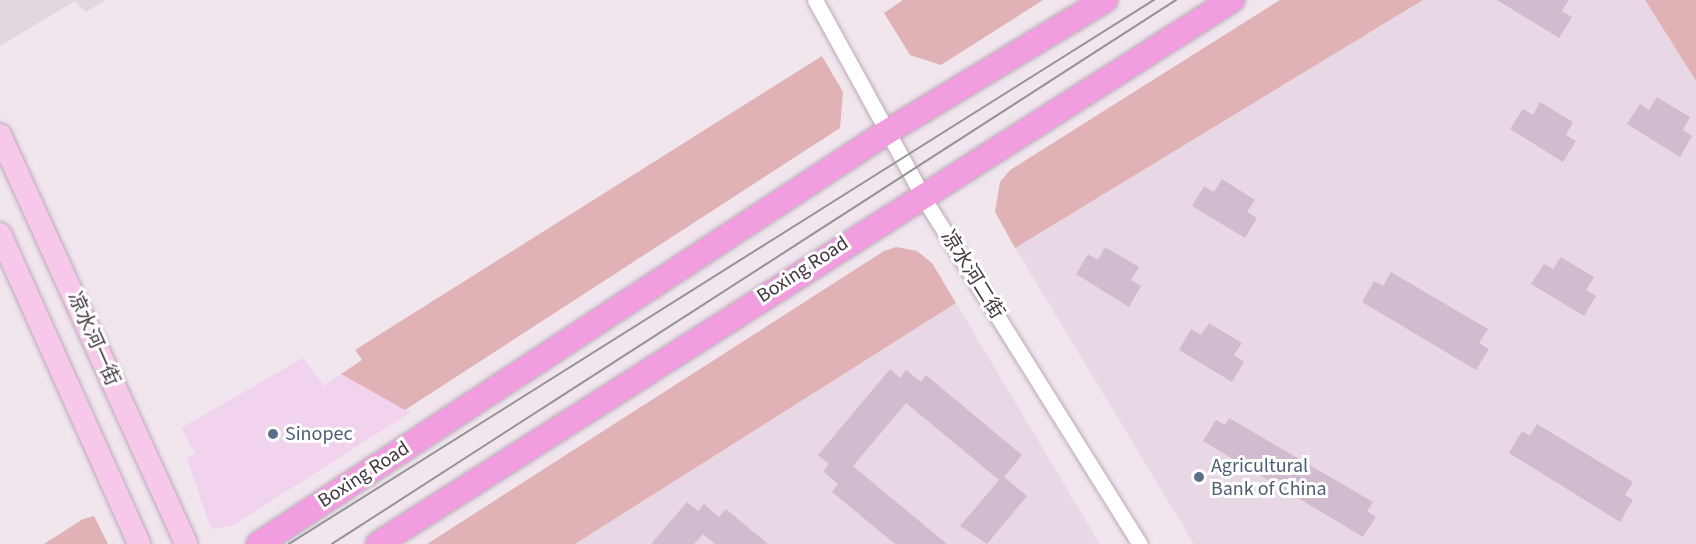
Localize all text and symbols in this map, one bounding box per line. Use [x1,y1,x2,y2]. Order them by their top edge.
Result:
street label: 凉水河二街 [935,226,1009,324]
street label: Boxing Road [753,232,853,308]
street label: 凉水河一街 [62,288,124,390]
place label: Sinopec [285,422,353,446]
marker: Sinopec [266,427,280,441]
street label: Boxing Road [314,437,414,513]
place label: Agricultural Bank of China [1211,454,1327,501]
marker: Agricultural Bank of China [1192,470,1206,484]

